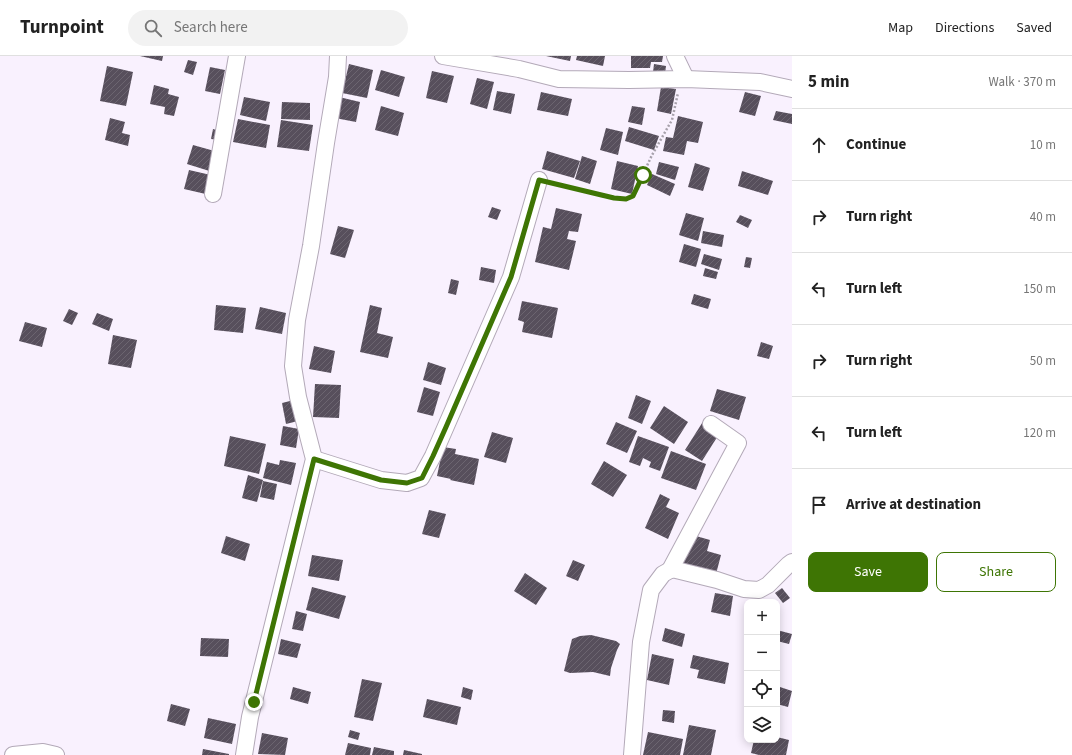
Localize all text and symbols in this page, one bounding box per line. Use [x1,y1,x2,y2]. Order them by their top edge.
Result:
search box [128,10,408,46]
text: Turnpoint [20,14,104,41]
icon: search [142,17,164,39]
text: Search here [174,17,248,38]
text: Map [888,18,913,38]
text: Directions [935,18,994,38]
text: Saved [1016,18,1052,38]
text: 5 min [808,70,849,94]
text: Walk · 370 m [988,73,1056,91]
icon: ahead [808,134,830,156]
text: Continue [846,134,906,155]
text: 10 m [1030,136,1056,154]
route start [634,166,652,184]
icon: right [808,206,830,228]
text: Turn right [846,206,912,227]
text: 40 m [1030,208,1056,226]
icon: left [808,278,830,300]
text: Turn left [846,278,902,299]
text: 150 m [1023,280,1056,298]
icon: right [808,350,830,372]
text: Turn right [846,350,912,371]
text: 50 m [1030,352,1056,370]
icon: left [808,422,830,444]
text: Turn left [846,422,902,443]
text: 120 m [1023,424,1056,442]
icon: arrive [808,494,830,516]
text: Arrive at destination [846,494,981,515]
button: Save [808,552,928,592]
button: Share [936,552,1056,592]
map controls [744,599,780,743]
button: + [744,599,780,635]
button: − [744,635,780,671]
button: locate [744,671,780,707]
route end [245,693,263,711]
button: layers [744,707,780,743]

